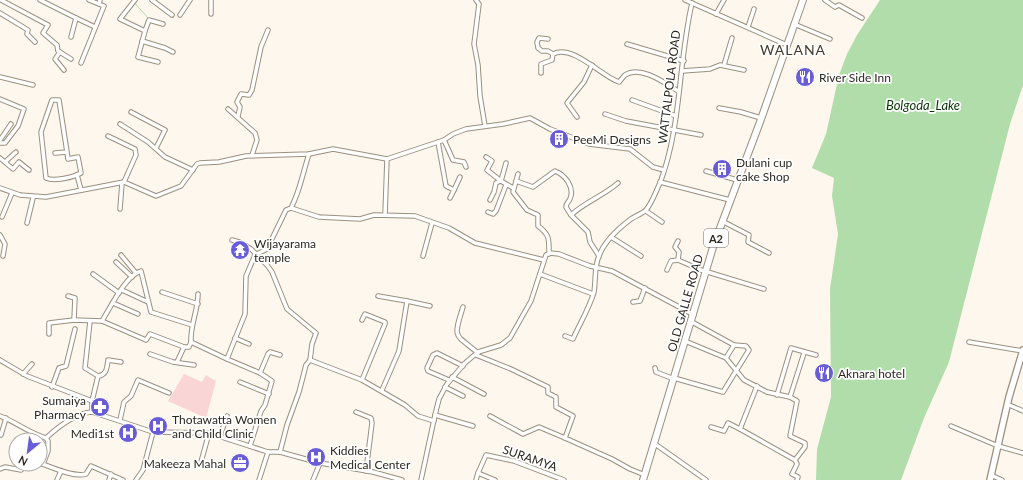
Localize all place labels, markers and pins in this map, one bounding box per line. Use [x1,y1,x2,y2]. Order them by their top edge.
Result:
restaurant icon: River Side Inn [794,66,816,88]
place label: River Side Inn [819,70,891,85]
building icon: PeeMi Designs [548,128,570,150]
place label: PeeMi Designs [573,132,651,147]
place label: Dulani cup cake Shop [736,155,793,184]
building icon: Dulani cup cake Shop [711,158,733,180]
place label: Wijayarama temple [254,236,316,265]
temple icon: Wijayarama temple [229,239,251,261]
restaurant icon: Aknara hotel [813,362,835,384]
place label: Aknara hotel [838,366,905,381]
place label: Sumaiya Pharmacy [34,393,87,422]
pharmacy icon: Sumaiya Pharmacy [89,396,111,418]
place label: Thotawatta Women and Child Clinic [172,412,276,441]
hospital icon: Thotawatta Women and Child Clinic [147,415,169,437]
hospital icon: Medi1st [117,422,139,444]
place label: Medi1st [71,426,115,441]
place label: Kiddies Medical Center [330,443,411,472]
hospital icon: Kiddies Medical Center [305,446,327,468]
office icon: Makeeza Mahal [229,452,251,474]
place label: Makeeza Mahal [144,456,226,471]

